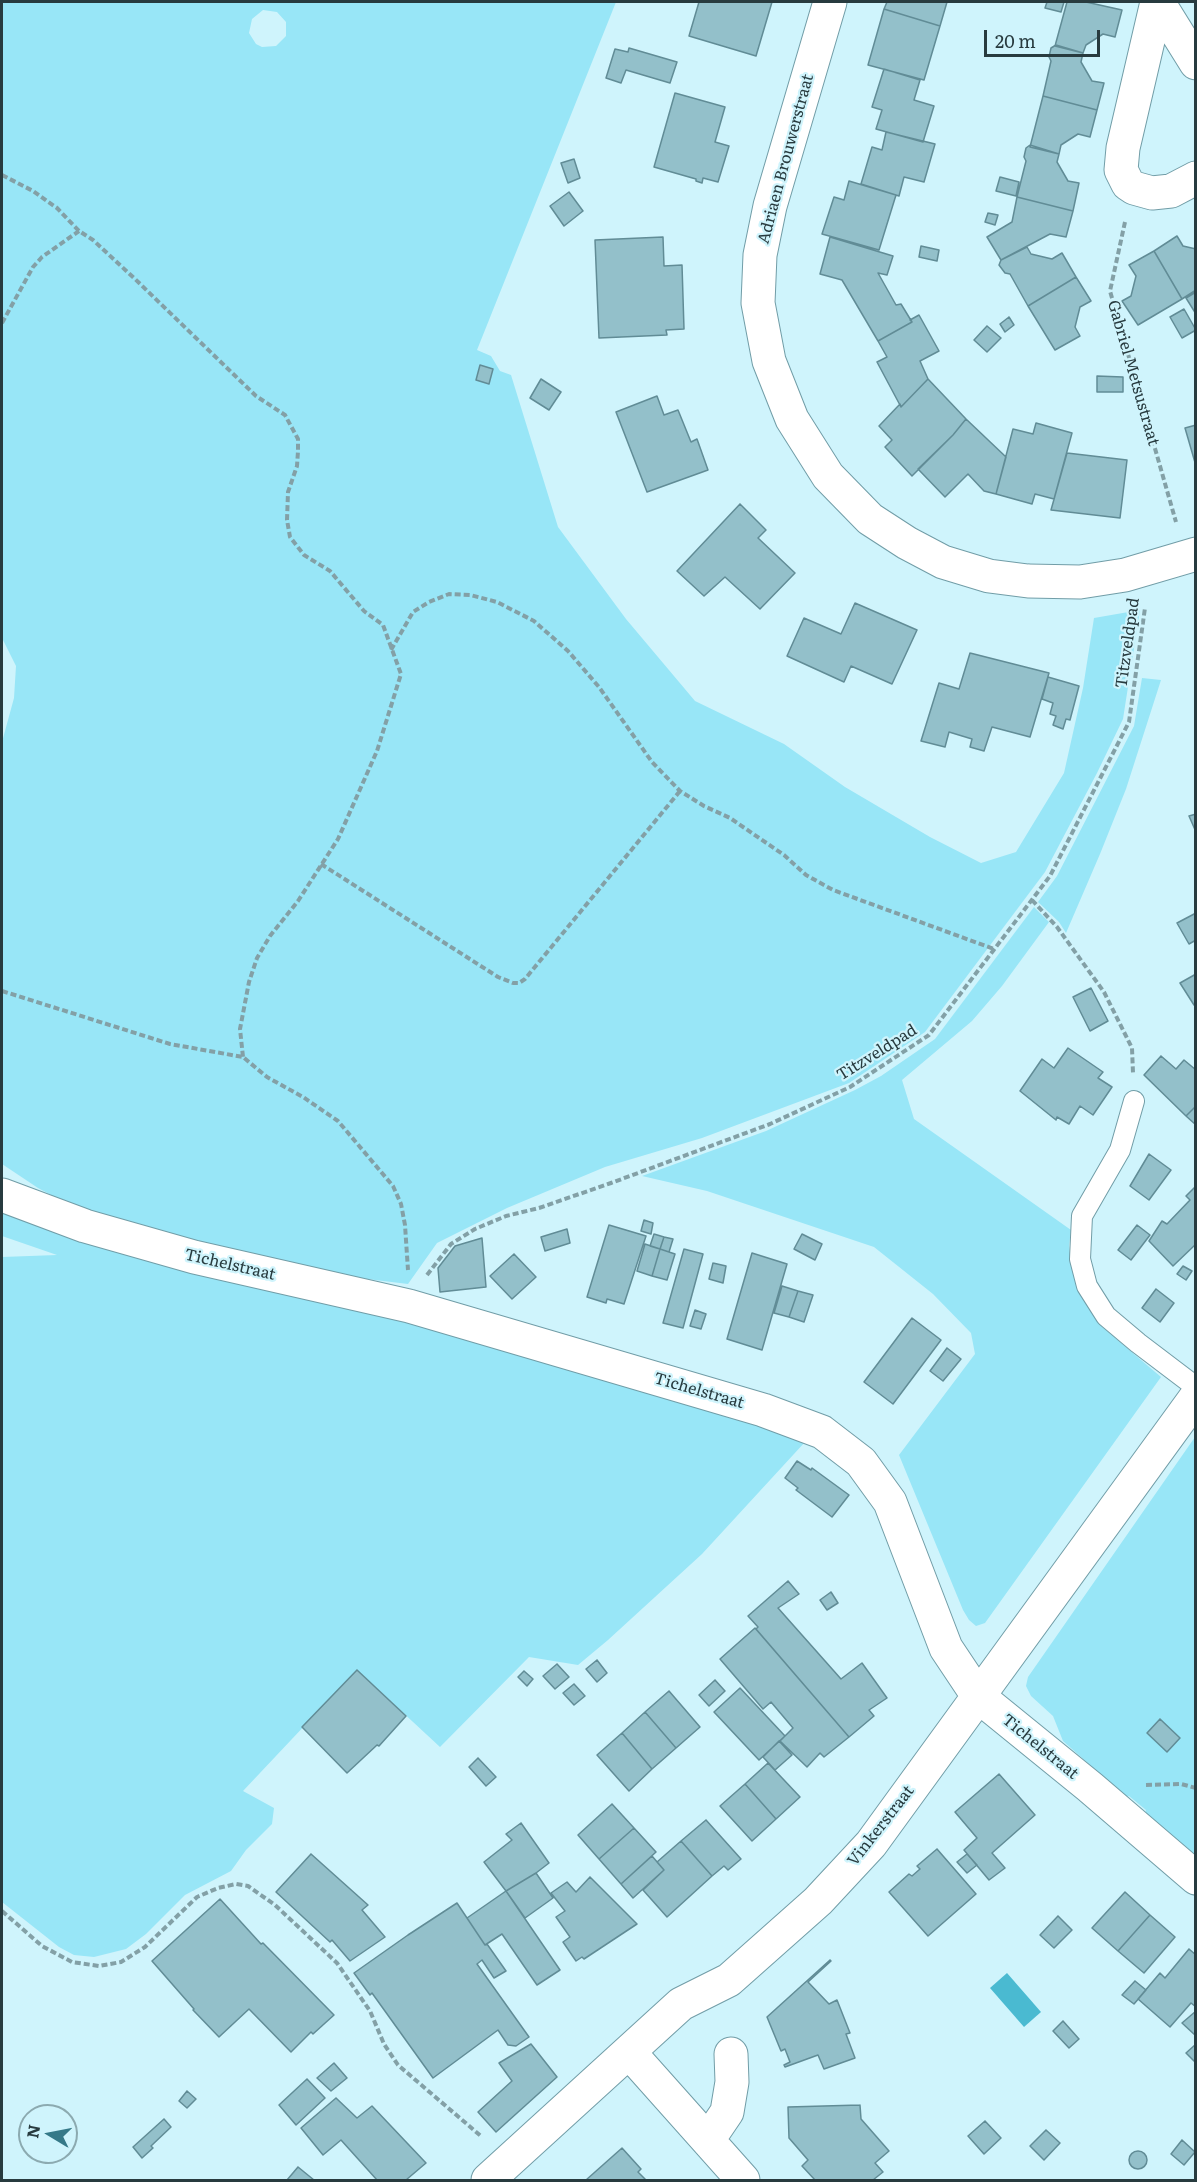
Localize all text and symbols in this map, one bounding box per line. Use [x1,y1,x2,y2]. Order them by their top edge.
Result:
scale bar [987,18,1102,56]
text: 20 m [995,27,1036,54]
street label: Adriaen Brouwerstraat [754,72,818,246]
street label: Gabriel Metsustraat [1103,298,1163,448]
street label: Titzveldpad [1112,597,1144,689]
street label: Titzveldpad [833,1021,921,1085]
street label: Tichelstraat [183,1245,277,1285]
street label: Tichelstraat [652,1369,746,1413]
street label: Tichelstraat [998,1710,1082,1784]
street label: Vinkerstraat [844,1782,918,1870]
north arrow [18,2104,78,2164]
text: N [19,2123,45,2140]

